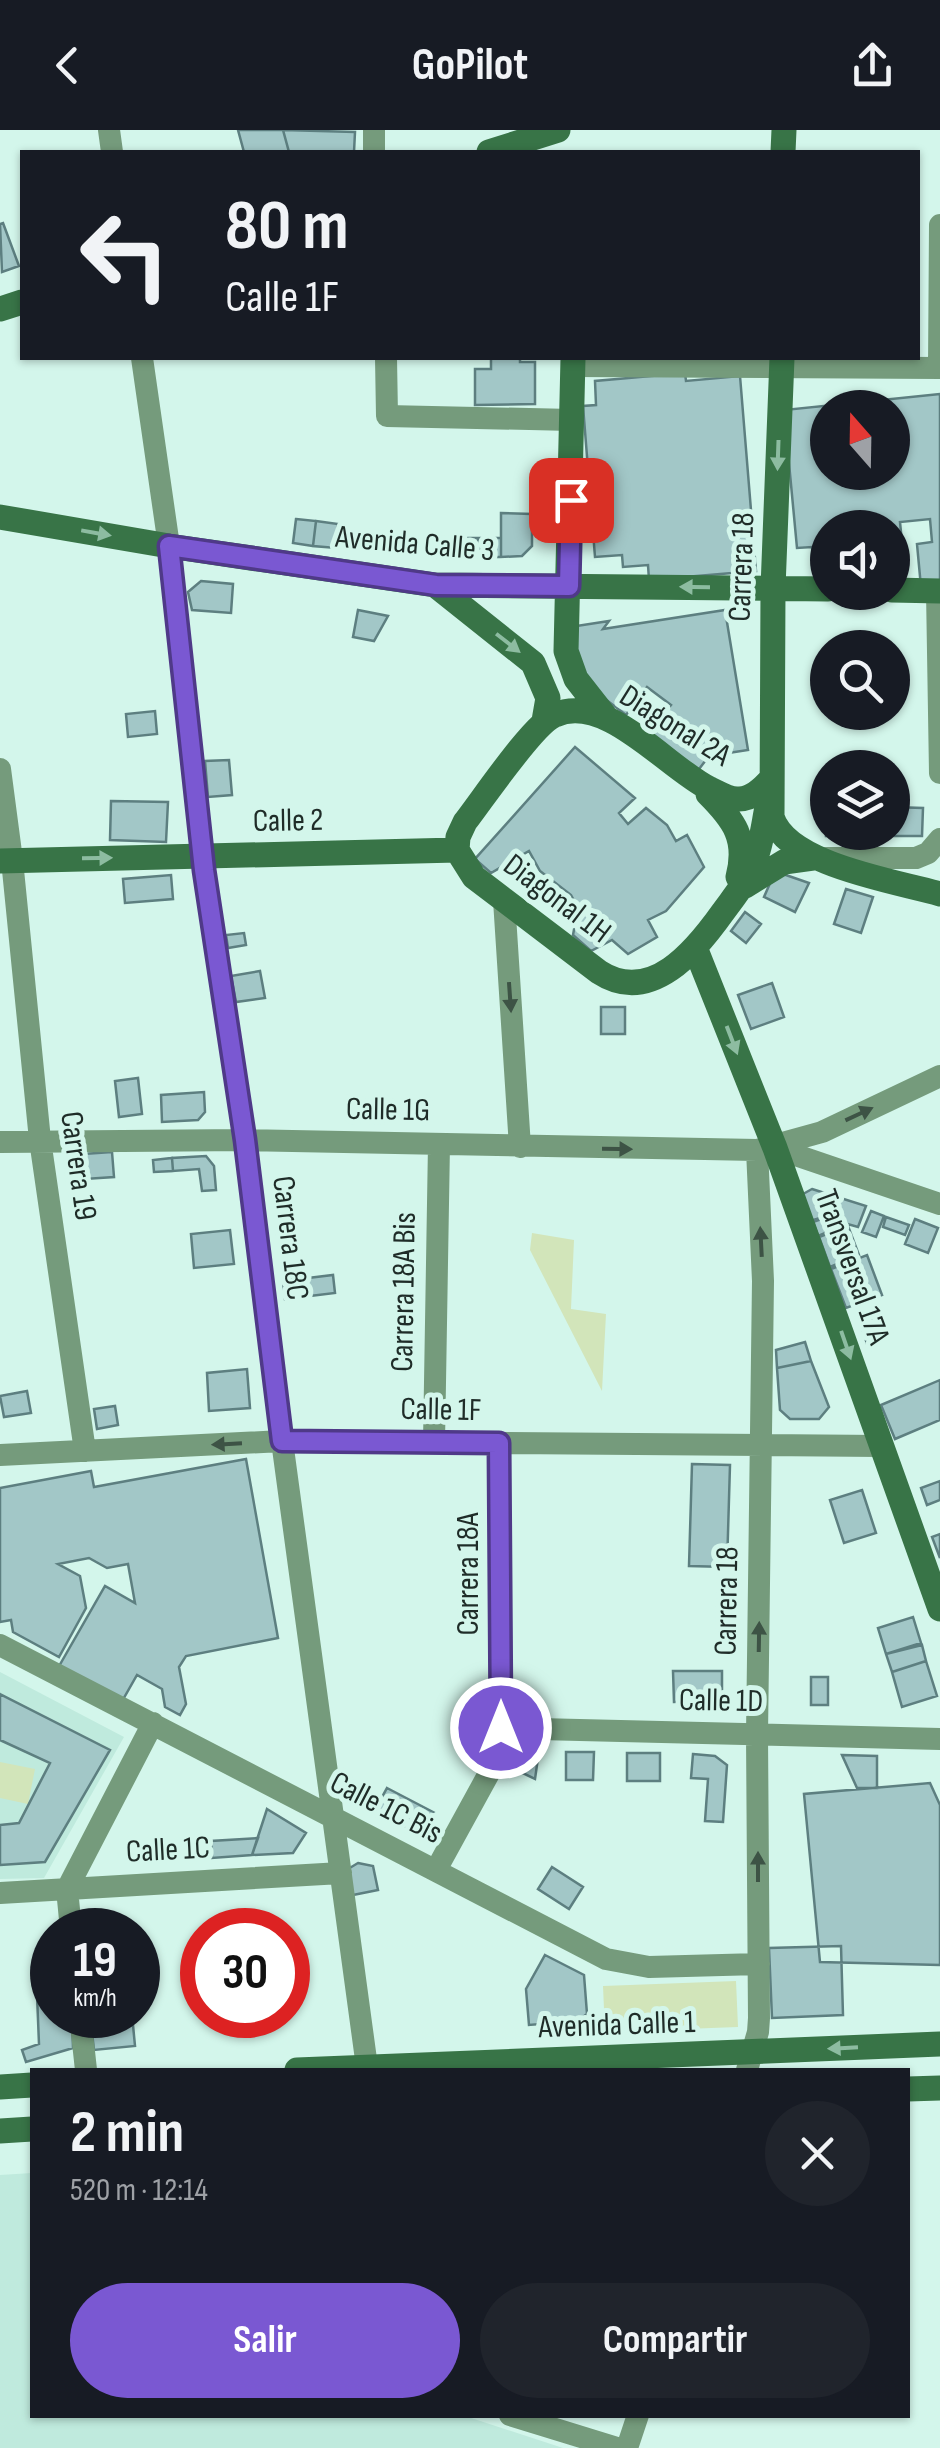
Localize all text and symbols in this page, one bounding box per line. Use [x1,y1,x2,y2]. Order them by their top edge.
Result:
icon: back [40,38,95,93]
text: GoPilot [412,38,528,93]
icon: share [845,38,900,93]
text: 80 m [225,185,349,269]
icon: left [60,190,190,320]
text: Calle 1F [225,270,339,325]
north arrow [810,390,910,490]
map controls [810,390,910,850]
one-way arrow [770,439,786,471]
pin [529,458,614,543]
icon: arrive [544,473,599,528]
button: sound [810,510,910,610]
street label: Carrera 18 [721,512,763,622]
street label: Avenida Calle 3 [333,518,496,570]
one-way arrow [81,526,112,541]
one-way arrow [679,579,711,595]
button: search [810,630,910,730]
one-way arrow [496,632,521,653]
street label: Diagonal 2A [612,677,738,776]
button: layers [810,750,910,850]
street label: Calle 2 [252,801,324,841]
street label: Diagonal 1H [495,846,619,952]
one-way arrow [82,850,114,866]
one-way arrow [502,982,518,1014]
one-way arrow [725,1025,741,1055]
street label: Calle 1G [345,1090,431,1130]
one-way arrow [844,1106,873,1123]
street label: Carrera 19 [51,1109,105,1223]
one-way arrow [602,1141,634,1157]
street label: Carrera 18C [263,1174,317,1302]
street label: Transversal 17A [806,1184,898,1350]
street label: Carrera 18A Bis [383,1212,425,1372]
one-way arrow [753,1226,769,1258]
one-way arrow [839,1330,854,1360]
street label: Calle 1F [400,1390,482,1430]
one-way arrow [210,1436,242,1452]
street label: Carrera 18A [449,1512,488,1636]
street label: Carrera 18 [707,1546,747,1656]
one-way arrow [751,1621,767,1653]
position arrow [449,1676,553,1780]
street label: Calle 1D [679,1681,763,1721]
street label: Calle 1C Bis [323,1763,449,1853]
street label: Calle 1C [125,1828,211,1872]
one-way arrow [750,1850,766,1882]
speed limit sign: 30 [180,1908,310,2038]
text: 19 [73,1931,117,1991]
text: km/h [73,1983,117,2014]
street label: Avenida Calle 1 [537,2003,696,2047]
one-way arrow [826,2040,858,2056]
text: 2 min [70,2097,184,2169]
button: close [765,2101,870,2206]
text: 520 m · 12:14 [70,2171,208,2210]
button: Salir [70,2283,460,2398]
button: Compartir [480,2283,870,2398]

